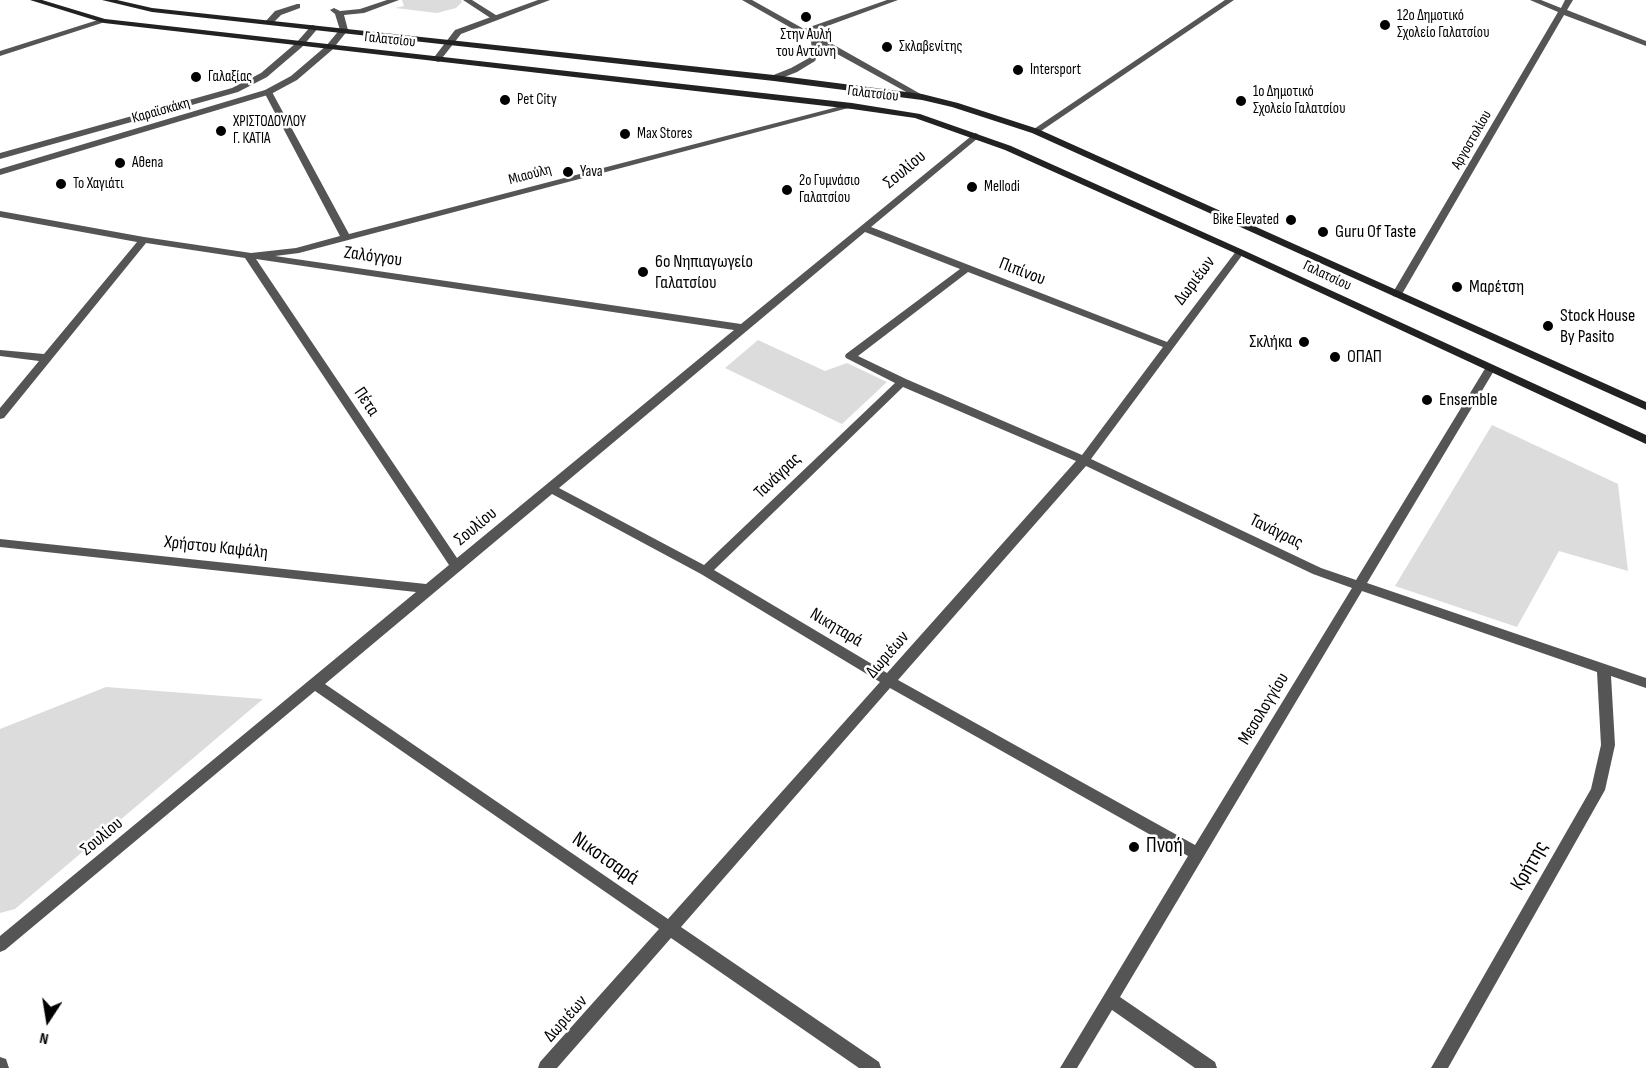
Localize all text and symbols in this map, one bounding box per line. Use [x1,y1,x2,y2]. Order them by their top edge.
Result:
place label: 12ο Δημοτικό Σχολείο Γαλατσίου [1397,7,1489,42]
marker: Στην Αυλή του Αντώνη [799,10,813,24]
marker: 12ο Δημοτικό Σχολείο Γαλατσίου [1378,18,1392,32]
place label: Στην Αυλή του Αντώνη [776,26,836,61]
street label: Γαλατσίου [364,28,416,52]
place label: Σκλαβενίτης [899,38,962,56]
marker: Σκλαβενίτης [880,40,894,54]
place label: Intersport [1030,61,1081,79]
marker: Intersport [1011,63,1025,77]
place label: Γαλαξίας [208,68,252,86]
marker: Γαλαξίας [189,70,203,84]
street label: Γαλατσίου [846,82,900,106]
place label: 1ο Δημοτικό Σχολείο Γαλατσίου [1253,83,1345,118]
place label: Pet City [517,91,557,109]
marker: Pet City [498,93,512,107]
street label: Καραϊσκάκη [130,94,192,128]
marker: 1ο Δημοτικό Σχολείο Γαλατσίου [1234,94,1248,108]
street label: Αργοστολίου [1448,107,1496,173]
place label: ΧΡΙΣΤΟΔΟΥΛΟΥ Γ. ΚΑΤΙΑ [233,113,306,148]
marker: ΧΡΙΣΤΟΔΟΥΛΟΥ Γ. ΚΑΤΙΑ [214,124,228,138]
place label: Max Stores [637,125,692,143]
marker: Max Stores [618,127,632,141]
street label: Σουλίου [879,146,931,194]
place label: Αθena [132,154,163,172]
marker: Αθena [113,156,127,170]
street label: Μιαούλη [507,161,553,189]
place label: Yava [580,163,603,181]
marker: Yava [561,165,575,179]
place label: 2ο Γυμνάσιο Γαλατσίου [799,172,860,207]
place label: Το Χαγιάτι [73,175,124,193]
marker: Το Χαγιάτι [54,177,68,191]
place label: Mellodi [984,178,1020,196]
marker: Mellodi [965,180,979,194]
marker: 2ο Γυμνάσιο Γαλατσίου [780,183,794,197]
place label: Bike Elevated [1213,211,1279,229]
marker: Bike Elevated [1284,213,1298,227]
place label: Guru Of Taste [1335,221,1416,243]
marker: Guru Of Taste [1316,225,1330,239]
street label: Ζαλόγγου [342,242,404,272]
place label: 6ο Νηπιαγωγείο Γαλατσίου [655,251,753,294]
street label: Δωριέων [1170,252,1220,310]
street label: Πιπίνου [996,253,1048,291]
street label: Γαλατσίου [1300,257,1354,295]
marker: 6ο Νηπιαγωγείο Γαλατσίου [636,265,650,279]
place label: Μαρέτση [1469,276,1524,298]
marker: Μαρέτση [1450,280,1464,294]
place label: Stock House By Pasito [1560,305,1635,348]
marker: Stock House By Pasito [1541,319,1555,333]
place label: Σκλήκα [1249,331,1292,353]
marker: Σκλήκα [1297,335,1311,349]
place label: ΟΠΑΠ [1347,346,1382,368]
marker: ΟΠΑΠ [1328,350,1342,364]
street label: Πέτα [349,383,383,421]
place label: Ensemble [1439,389,1497,411]
marker: Ensemble [1420,393,1434,407]
street label: Τανάγρας [750,449,806,503]
street label: Σουλίου [450,503,502,551]
street label: Τανάγρας [1246,510,1306,554]
street label: Χρήστου Καψάλη [163,532,269,564]
street label: Νικηταρά [806,604,866,652]
street label: Δωριέων [862,627,914,683]
street label: Μεσολογγίου [1234,669,1294,749]
street label: Σουλίου [76,813,128,861]
street label: Νικοτσαρά [567,827,643,891]
place label: Πνοή [1146,834,1183,860]
street label: Κρήτης [1506,837,1554,895]
marker: Πνοή [1127,840,1141,854]
north arrow [18,990,78,1050]
street label: Δωριέων [540,991,592,1047]
text: N [38,1028,50,1048]

